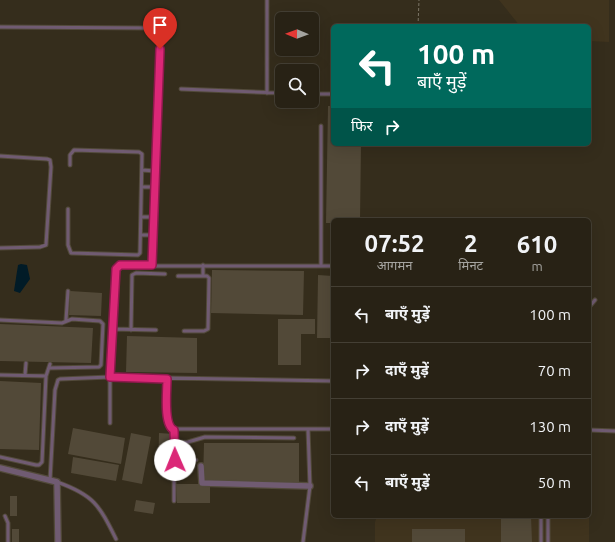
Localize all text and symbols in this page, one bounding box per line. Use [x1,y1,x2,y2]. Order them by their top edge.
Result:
pin [143,8,177,49]
north arrow [275,12,319,56]
map controls [275,12,319,108]
icon: arrive [149,14,171,36]
text: 100 m [417,38,495,69]
icon: left [351,40,403,92]
button: search [275,64,319,108]
text: बाएँ मुड़ें [417,71,466,91]
icon: right [381,116,403,138]
text: फिर [351,117,373,134]
text: 07:52 [365,230,425,257]
text: 2 [464,230,477,257]
text: 610 [517,231,557,258]
text: आगमन [377,258,412,272]
text: मिनट [458,258,483,272]
text: m [531,259,543,273]
icon: left [351,304,373,326]
text: बाएँ मुड़ें [385,305,430,322]
text: 100 m [529,306,571,323]
icon: right [351,360,373,382]
text: दाएँ मुड़ें [385,361,429,378]
text: 70 m [538,362,571,379]
icon: right [351,416,373,438]
text: दाएँ मुड़ें [385,417,429,434]
text: 130 m [529,418,571,435]
position arrow [154,439,196,481]
icon: left [351,472,373,494]
text: बाएँ मुड़ें [385,473,430,490]
text: 50 m [538,474,571,491]

